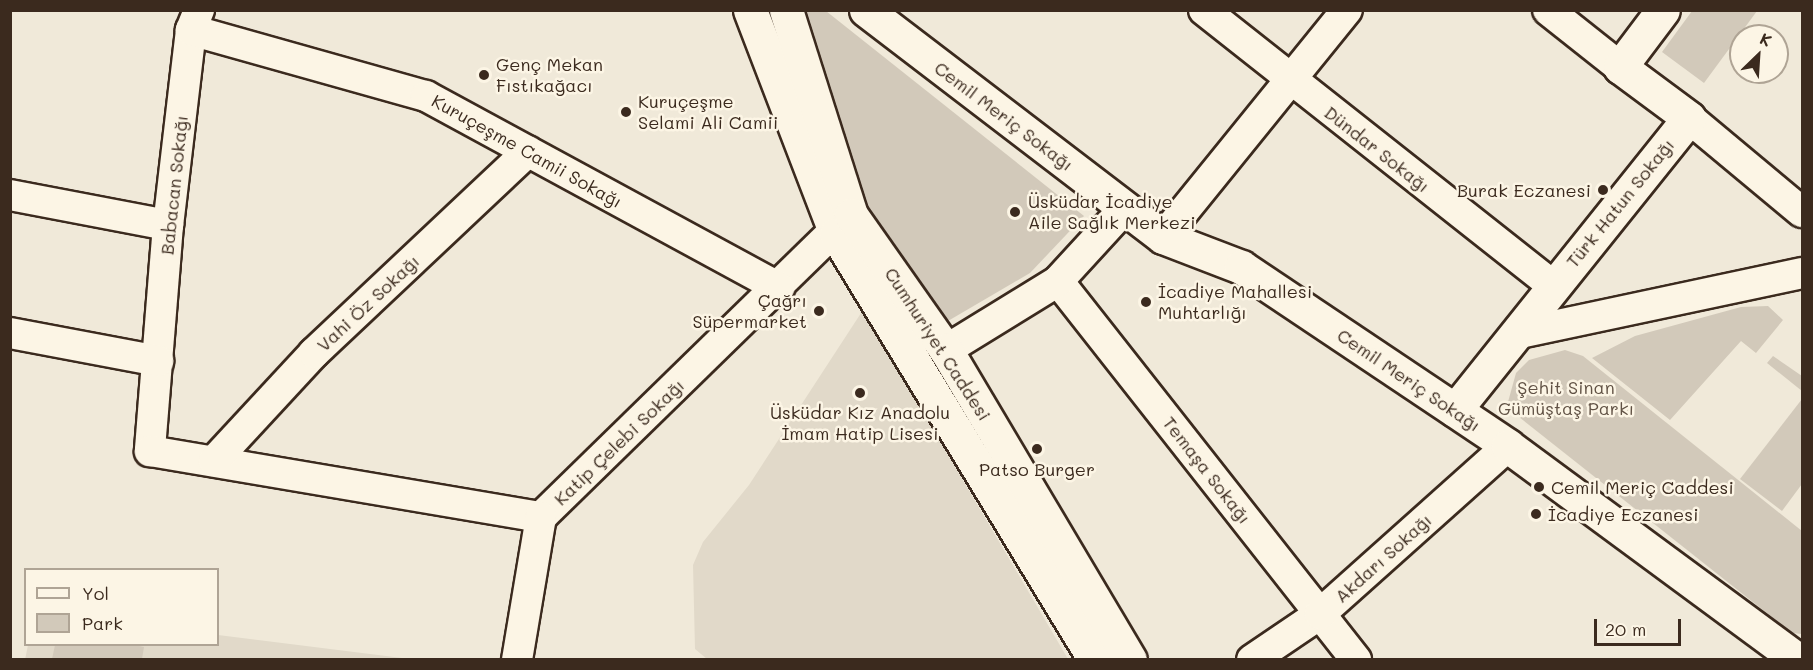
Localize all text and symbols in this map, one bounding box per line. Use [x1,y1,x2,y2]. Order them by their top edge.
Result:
north arrow [1729,24,1789,84]
text: K [1757,27,1775,51]
place label: Genç Mekan Fıstıkağacı [496,54,603,97]
street label: Cemil Meriç Sokağı [930,57,1078,175]
marker: Genç Mekan Fıstıkağacı [477,68,491,82]
street label: Kuruçeşme Camii Sokağı [428,90,626,212]
place label: Kuruçeşme Selami Ali Camii [638,91,778,134]
street label: Dündar Sokağı [1320,101,1434,197]
marker: Kuruçeşme Selami Ali Camii [619,105,633,119]
street label: Babacan Sokağı [156,114,192,256]
street label: Türk Hatun Sokağı [1561,134,1679,272]
place label: Burak Eczanesi [1457,179,1591,201]
marker: Burak Eczanesi [1596,183,1610,197]
place label: Üsküdar İcadiye Aile Sağlık Merkezi [1028,191,1195,234]
marker: Üsküdar İcadiye Aile Sağlık Merkezi [1006,203,1024,221]
street label: Vahi Öz Sokağı [312,250,424,356]
street label: Cumhuriyet Caddesi [880,263,996,425]
place label: İcadiye Mahallesi Muhtarlığı [1158,281,1312,324]
place label: Çağrı Süpermarket [693,290,807,332]
marker: İcadiye Mahallesi Muhtarlığı [1139,295,1153,309]
marker: Çağrı Süpermarket [812,304,826,318]
street label: Cemil Meriç Sokağı [1333,324,1485,436]
street label: Katip Çelebi Sokağı [549,374,689,510]
park label: Şehit Sinan Gümüştaş Parkı [1498,377,1634,420]
marker: Üsküdar Kız Anadolu İmam Hatip Lisesi [853,386,867,400]
place label: Üsküdar Kız Anadolu İmam Hatip Lisesi [770,402,950,444]
street label: Temaşa Sokağı [1158,412,1256,528]
marker: Patso Burger [1030,442,1044,456]
place label: Patso Burger [979,458,1095,480]
place label: Cemil Meriç Caddesi [1551,476,1734,498]
marker: Cemil Meriç Caddesi [1532,480,1546,494]
place label: İcadiye Eczanesi [1548,503,1698,525]
marker: İcadiye Eczanesi [1529,507,1543,521]
street label: Akdarı Sokağı [1330,509,1436,607]
legend [24,568,219,646]
text: Yol [82,581,109,605]
scale bar [1597,607,1684,645]
text: Park [82,611,123,635]
text: 20 m [1605,617,1646,641]

